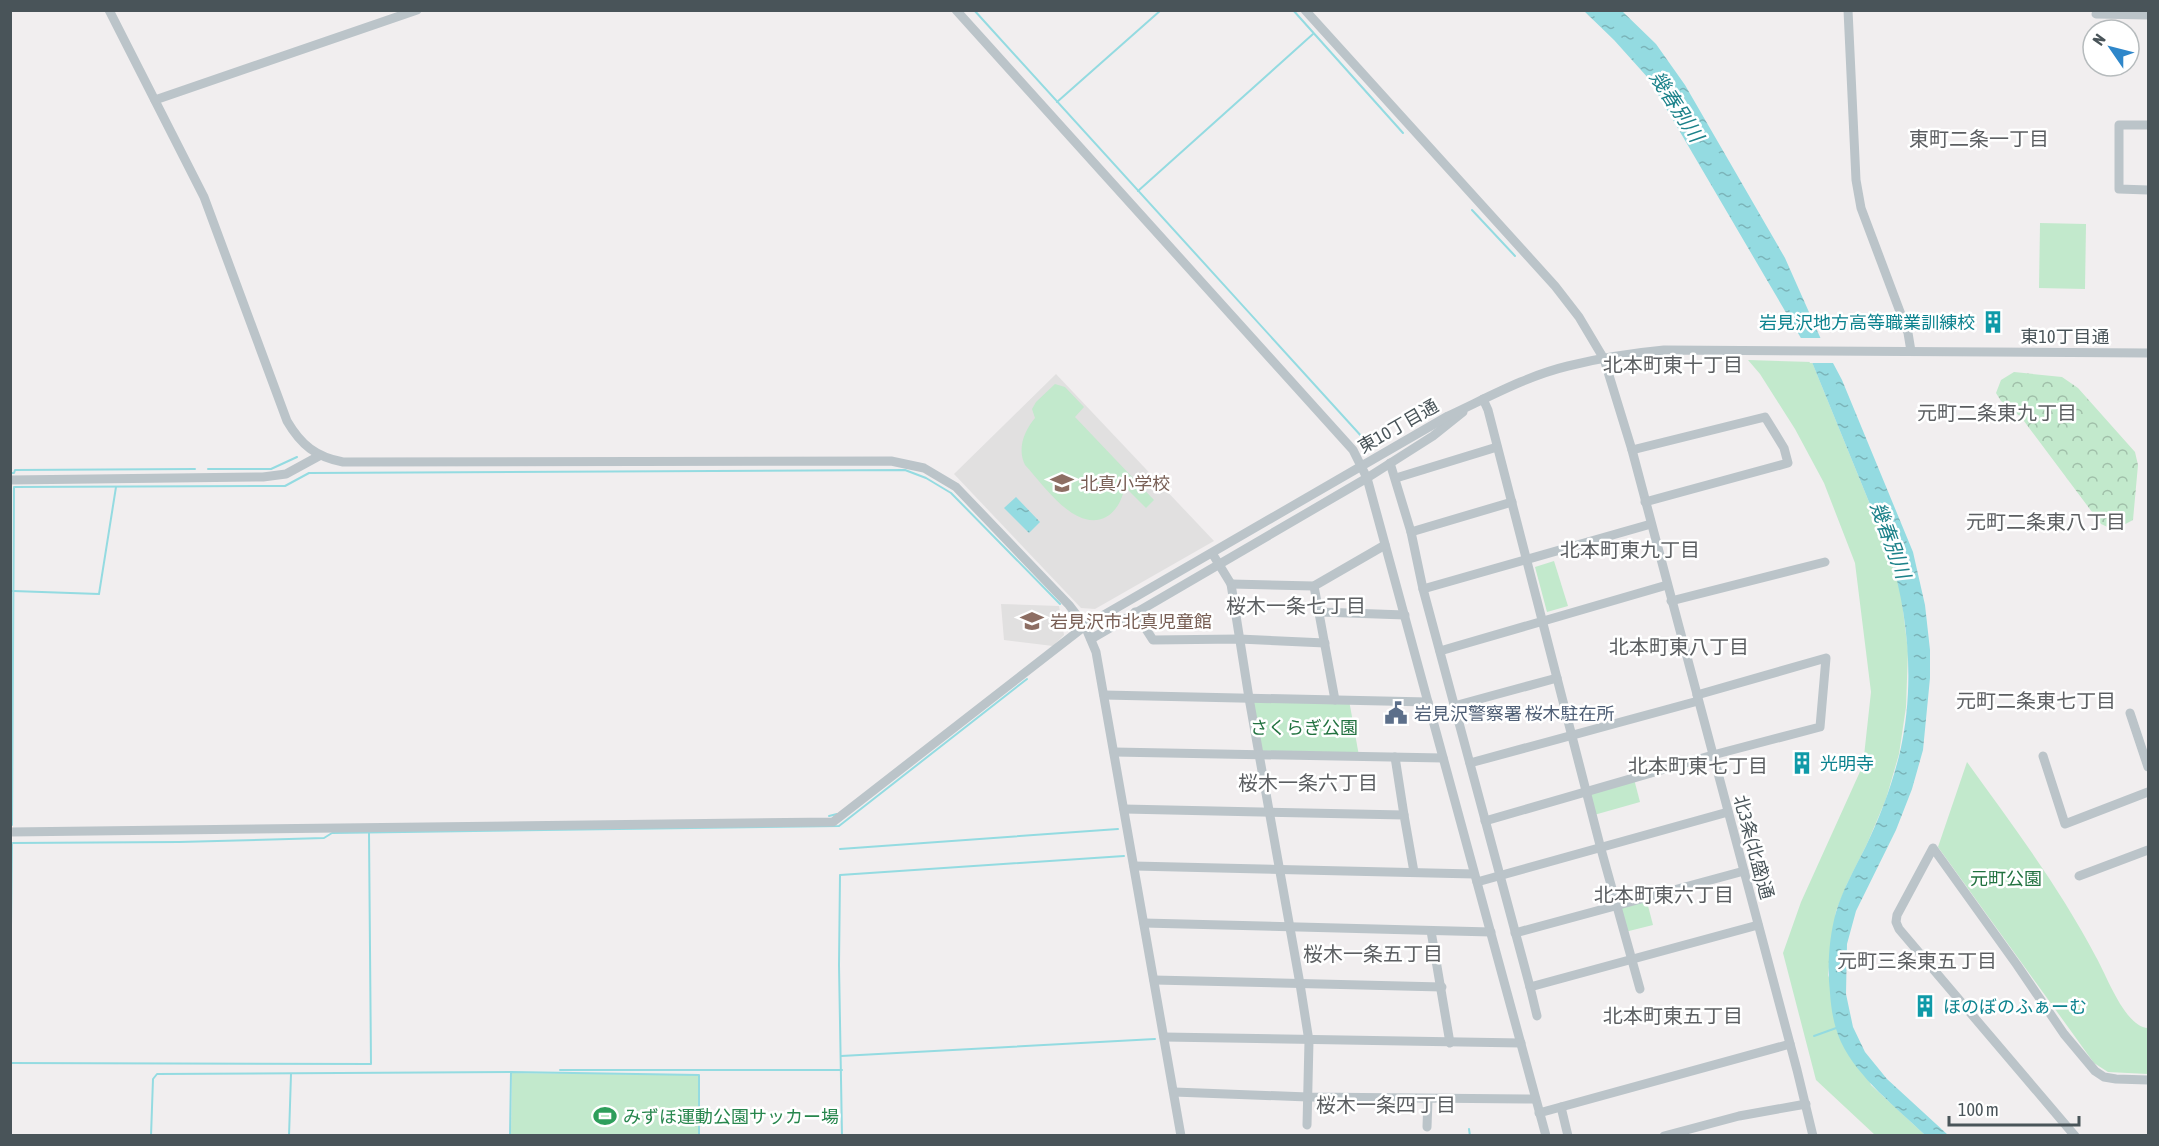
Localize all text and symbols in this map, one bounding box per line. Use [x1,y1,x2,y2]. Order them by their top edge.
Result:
north arrow [2081,18,2141,78]
text: N [2089,30,2109,48]
water label: 幾春別川 [1646,66,1710,147]
district label: 東町二条一丁目 [1909,127,2049,150]
building icon: 岩見沢地方高等職業訓練校 [1980,309,2006,335]
place label: 岩見沢地方高等職業訓練校 [1759,312,1975,333]
street label: 東10丁目通 [2021,326,2109,347]
district label: 北本町東十丁目 [1603,353,1743,376]
street label: 東10丁目通 [1354,395,1442,457]
district label: 元町二条東九丁目 [1917,401,2077,424]
school or university icon: 北真小学校 [1049,470,1075,496]
place label: 北真小学校 [1080,473,1170,494]
water label: 幾春別川 [1867,498,1916,583]
district label: 元町二条東八丁目 [1966,510,2126,533]
district label: 北本町東九丁目 [1560,538,1700,561]
district label: 桜木一条七丁目 [1226,594,1366,617]
school or university icon: 岩見沢市北真児童館 [1019,608,1045,634]
place label: 岩見沢市北真児童館 [1050,611,1212,632]
district label: 北本町東八丁目 [1609,635,1749,658]
district label: 元町二条東七丁目 [1956,689,2116,712]
public building icon: 岩見沢警察署 桜木駐在所 [1383,700,1409,726]
place label: 岩見沢警察署 桜木駐在所 [1414,703,1614,724]
park label: さくらぎ公園 [1250,717,1358,738]
building icon: 光明寺 [1789,750,1815,776]
place label: 光明寺 [1820,753,1874,774]
district label: 北本町東七丁目 [1628,754,1768,777]
district label: 桜木一条六丁目 [1238,771,1378,794]
street label: 北3条(北盛)通 [1730,793,1778,901]
park label: 元町公園 [1970,868,2042,889]
district label: 北本町東六丁目 [1594,883,1734,906]
district label: 桜木一条五丁目 [1303,942,1443,965]
district label: 元町三条東五丁目 [1837,949,1997,972]
building icon: ほのぼのふぁーむ [1912,993,1938,1019]
place label: ほのぼのふぁーむ [1943,996,2087,1017]
district label: 北本町東五丁目 [1603,1004,1743,1027]
scale bar [1949,1089,2080,1127]
district label: 桜木一条四丁目 [1316,1093,1456,1116]
text: 100 m [1958,1099,1999,1120]
sports icon: みずほ運動公園サッカー場 [592,1103,618,1129]
place label: みずほ運動公園サッカー場 [623,1106,839,1127]

